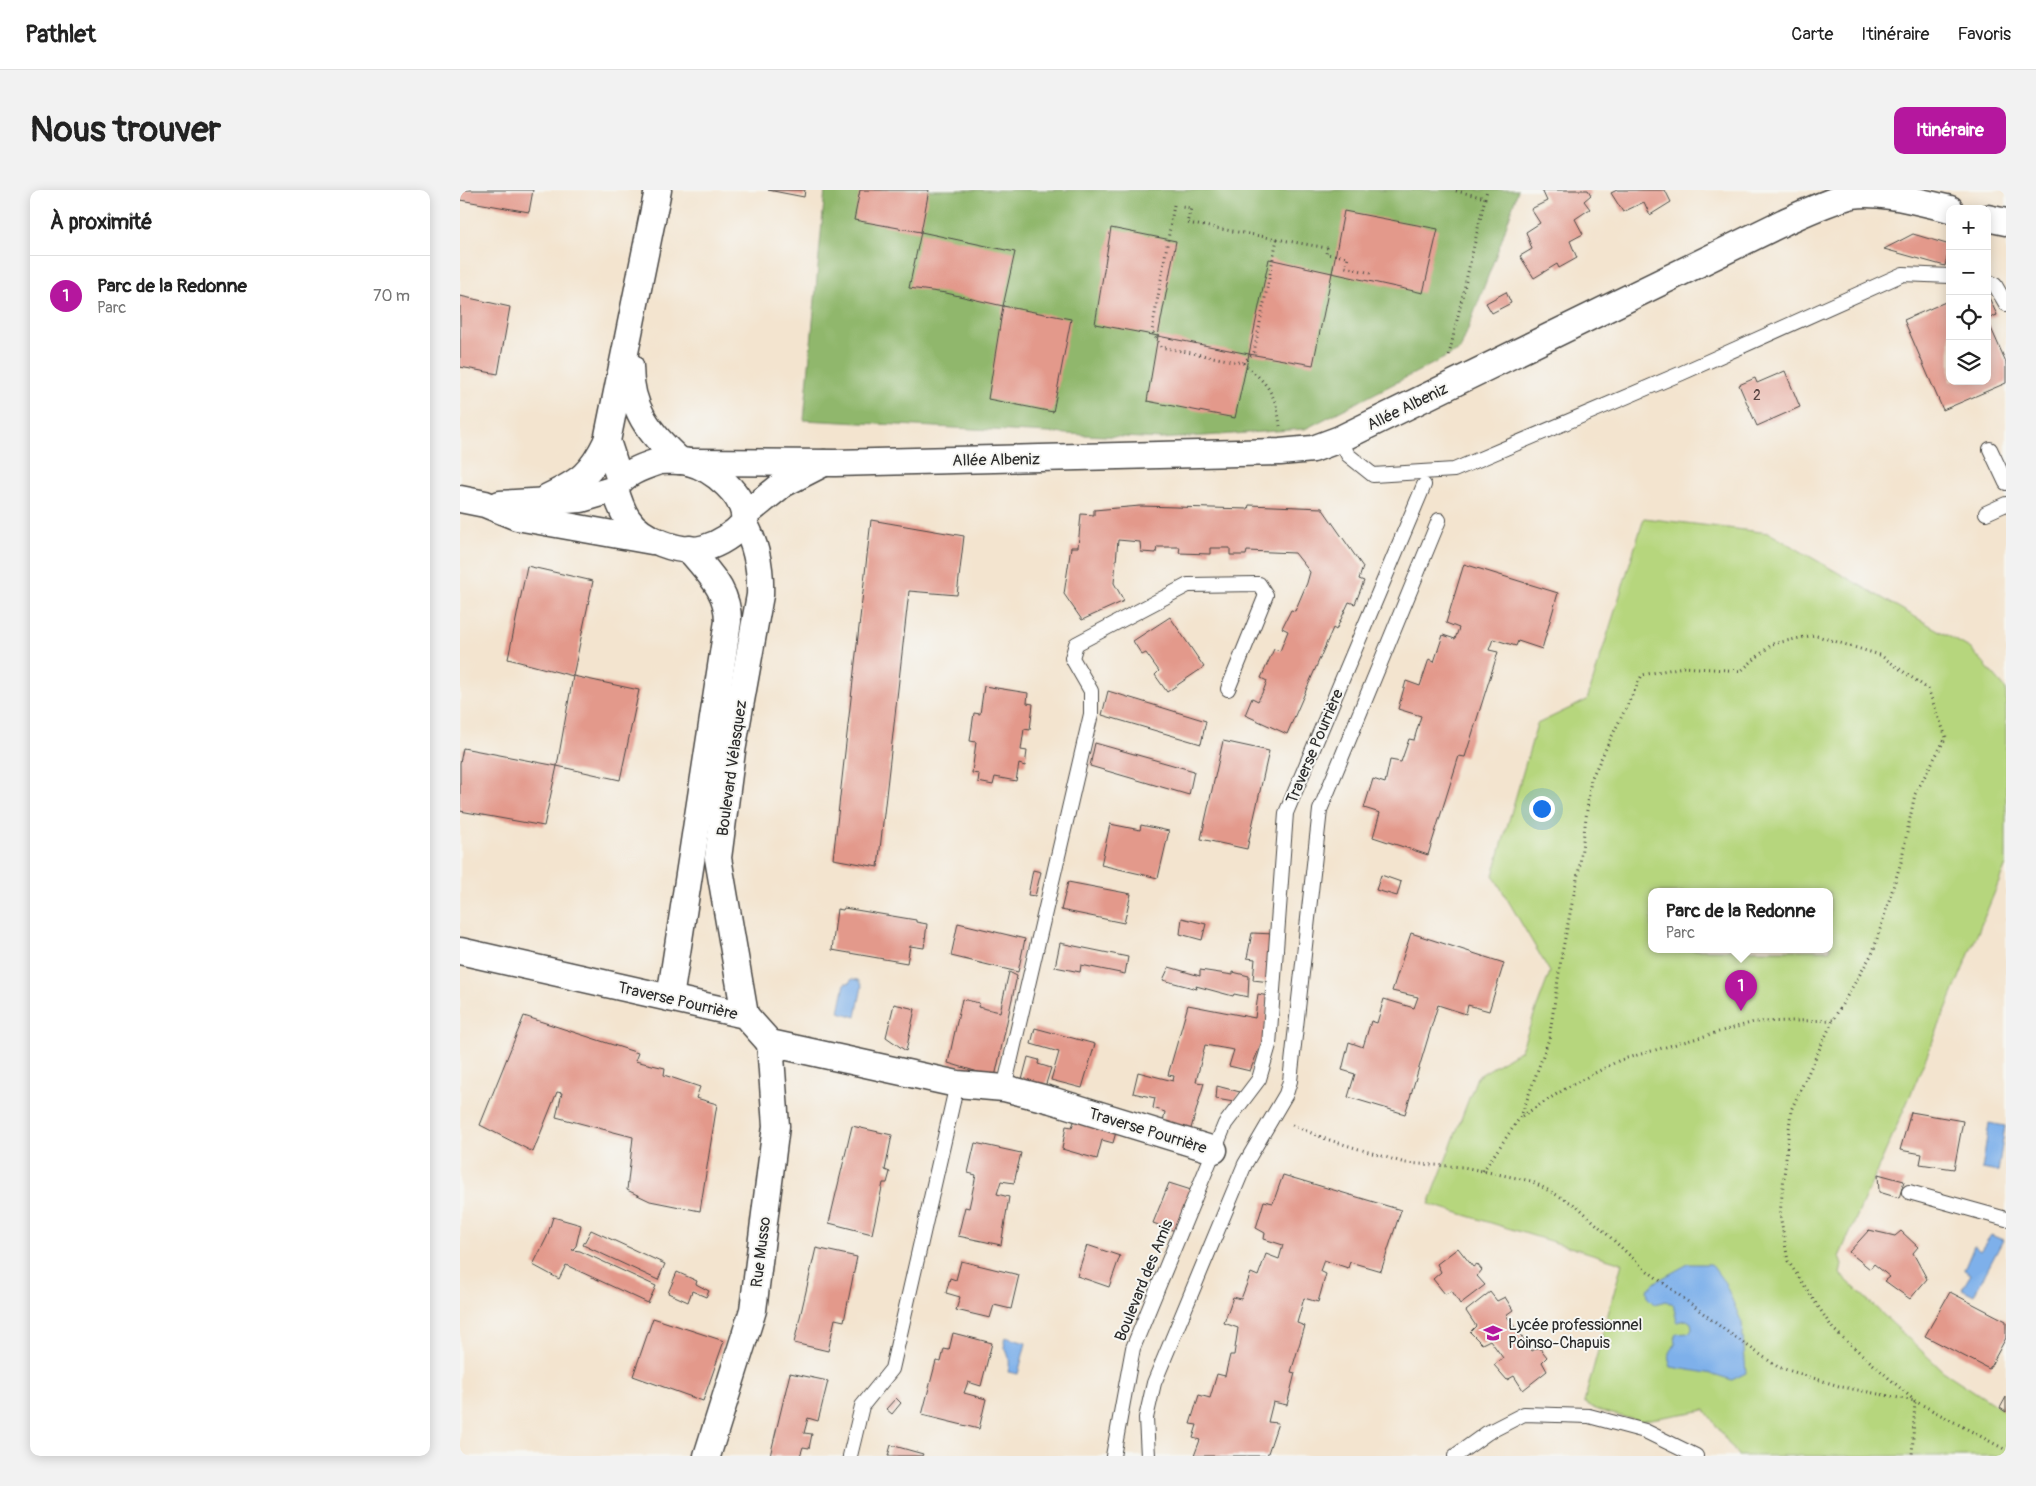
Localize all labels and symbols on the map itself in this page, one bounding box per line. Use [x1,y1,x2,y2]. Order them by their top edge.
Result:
street label: Allée Albeniz [1364,379,1451,435]
house number: 2 [1753,387,1761,404]
street label: Allée Albeniz [952,449,1040,471]
street label: Traverse Pourrière [1282,686,1348,807]
street label: Boulevard Vélasquez [713,699,751,837]
your location [1529,796,1555,822]
pin: 1 [1725,970,1757,1011]
street label: Traverse Pourrière [616,977,740,1025]
street label: Traverse Pourrière [1086,1103,1209,1158]
street label: Rue Musso [747,1215,775,1289]
street label: Boulevard des Amis [1110,1217,1177,1344]
place label: Lycée professionnel Poinso-Chapuis [1508,1315,1642,1353]
school or university icon: Lycée professionnel Poinso-Chapuis [1482,1322,1504,1344]

